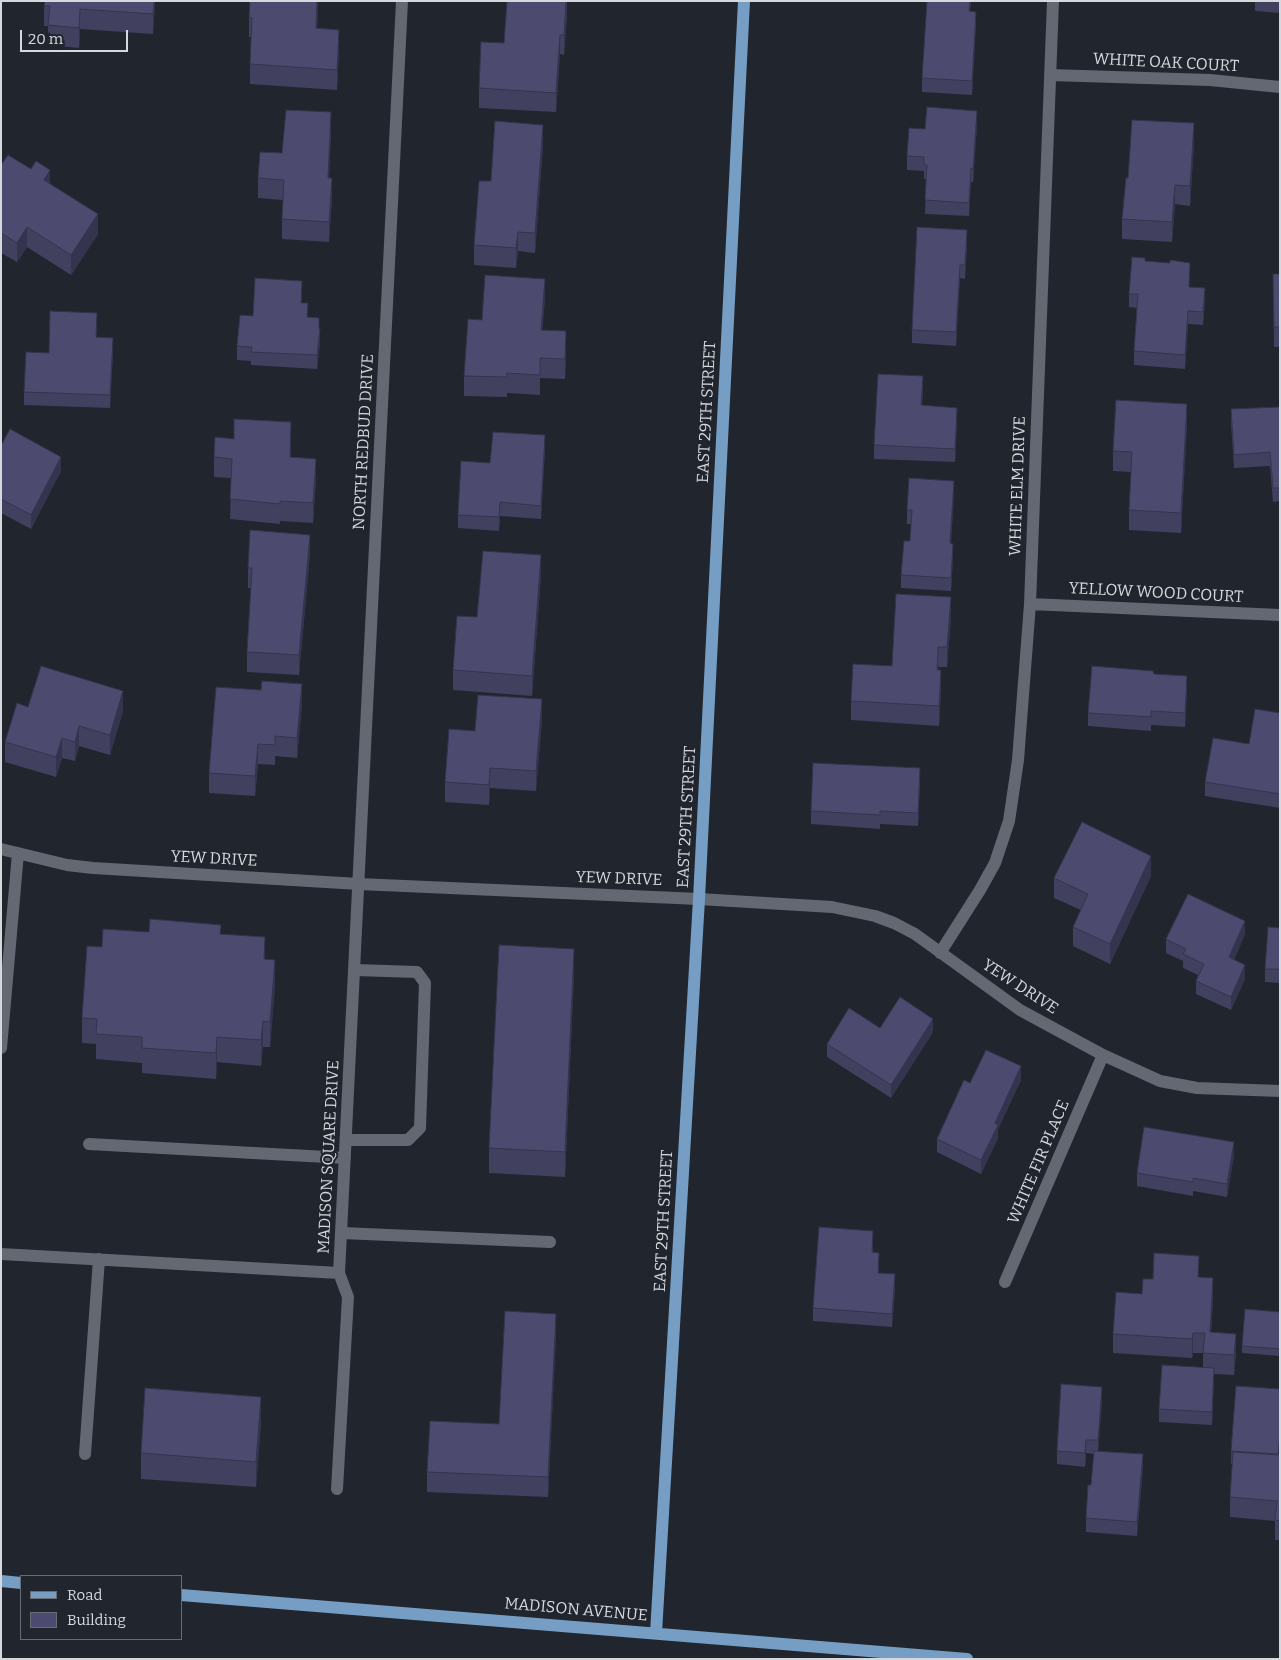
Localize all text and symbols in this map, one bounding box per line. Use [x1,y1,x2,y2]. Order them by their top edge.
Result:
scale bar [22,20,130,52]
text: 20 m [28,30,63,48]
street label: WHITE OAK COURT [1092,50,1240,76]
street label: EAST 29TH STREET [694,340,720,484]
street label: NORTH REDBUD DRIVE [350,353,378,531]
street label: WHITE ELM DRIVE [1006,416,1030,556]
street label: YELLOW WOOD COURT [1068,579,1244,607]
street label: EAST 29TH STREET [674,745,700,889]
street label: YEW DRIVE [170,847,258,871]
street label: YEW DRIVE [575,868,663,890]
street label: YEW DRIVE [978,955,1062,1019]
street label: MADISON SQUARE DRIVE [314,1060,344,1254]
street label: WHITE FIR PLACE [1004,1097,1074,1227]
street label: EAST 29TH STREET [651,1149,677,1293]
legend [20,1575,182,1640]
text: Road [67,1586,102,1604]
street label: MADISON AVENUE [504,1594,648,1626]
text: Building [67,1611,126,1629]

